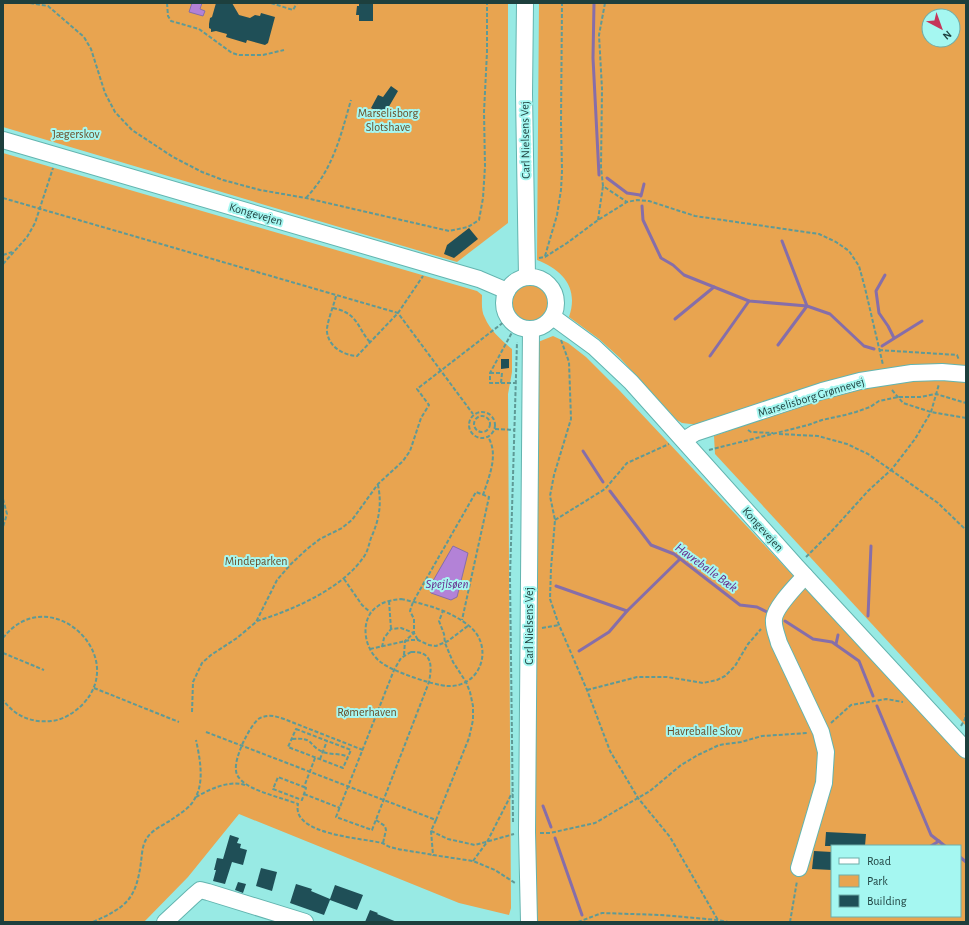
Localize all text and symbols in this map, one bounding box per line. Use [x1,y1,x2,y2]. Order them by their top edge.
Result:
north arrow [921,8,961,48]
text: N [941,29,954,42]
street label: Carl Nielsens Vej [518,101,533,179]
park label: Marselisborg Slotshave [358,107,418,133]
park label: Jægerskov [52,128,100,140]
street label: Kongevejen [228,201,284,228]
street label: Marselisborg Grønnevej [756,375,866,420]
street label: Kongevejen [739,505,786,554]
water label: Havreballe Bæk [673,541,739,595]
park label: Mindeparken [225,555,287,567]
water label: Spejlsøen [425,578,469,591]
street label: Carl Nielsens Vej [523,587,536,665]
park label: Rømerhaven [337,706,397,718]
park label: Havreballe Skov [667,725,741,737]
legend [831,845,961,917]
text: Road [867,855,891,867]
text: Park [867,875,888,887]
text: Building [867,895,907,907]

